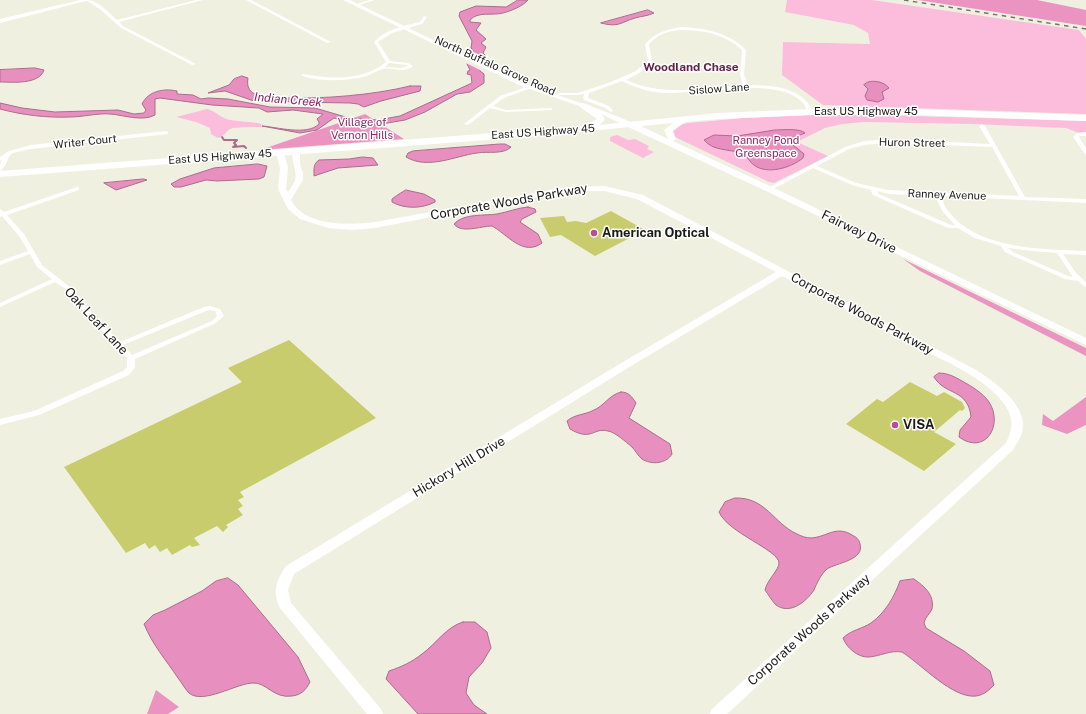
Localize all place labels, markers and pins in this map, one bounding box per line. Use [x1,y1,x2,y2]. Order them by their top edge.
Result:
place label: American Optical [602,225,709,241]
marker: American Optical [589,228,599,238]
place label: VISA [903,417,934,433]
marker: VISA [890,420,900,430]

